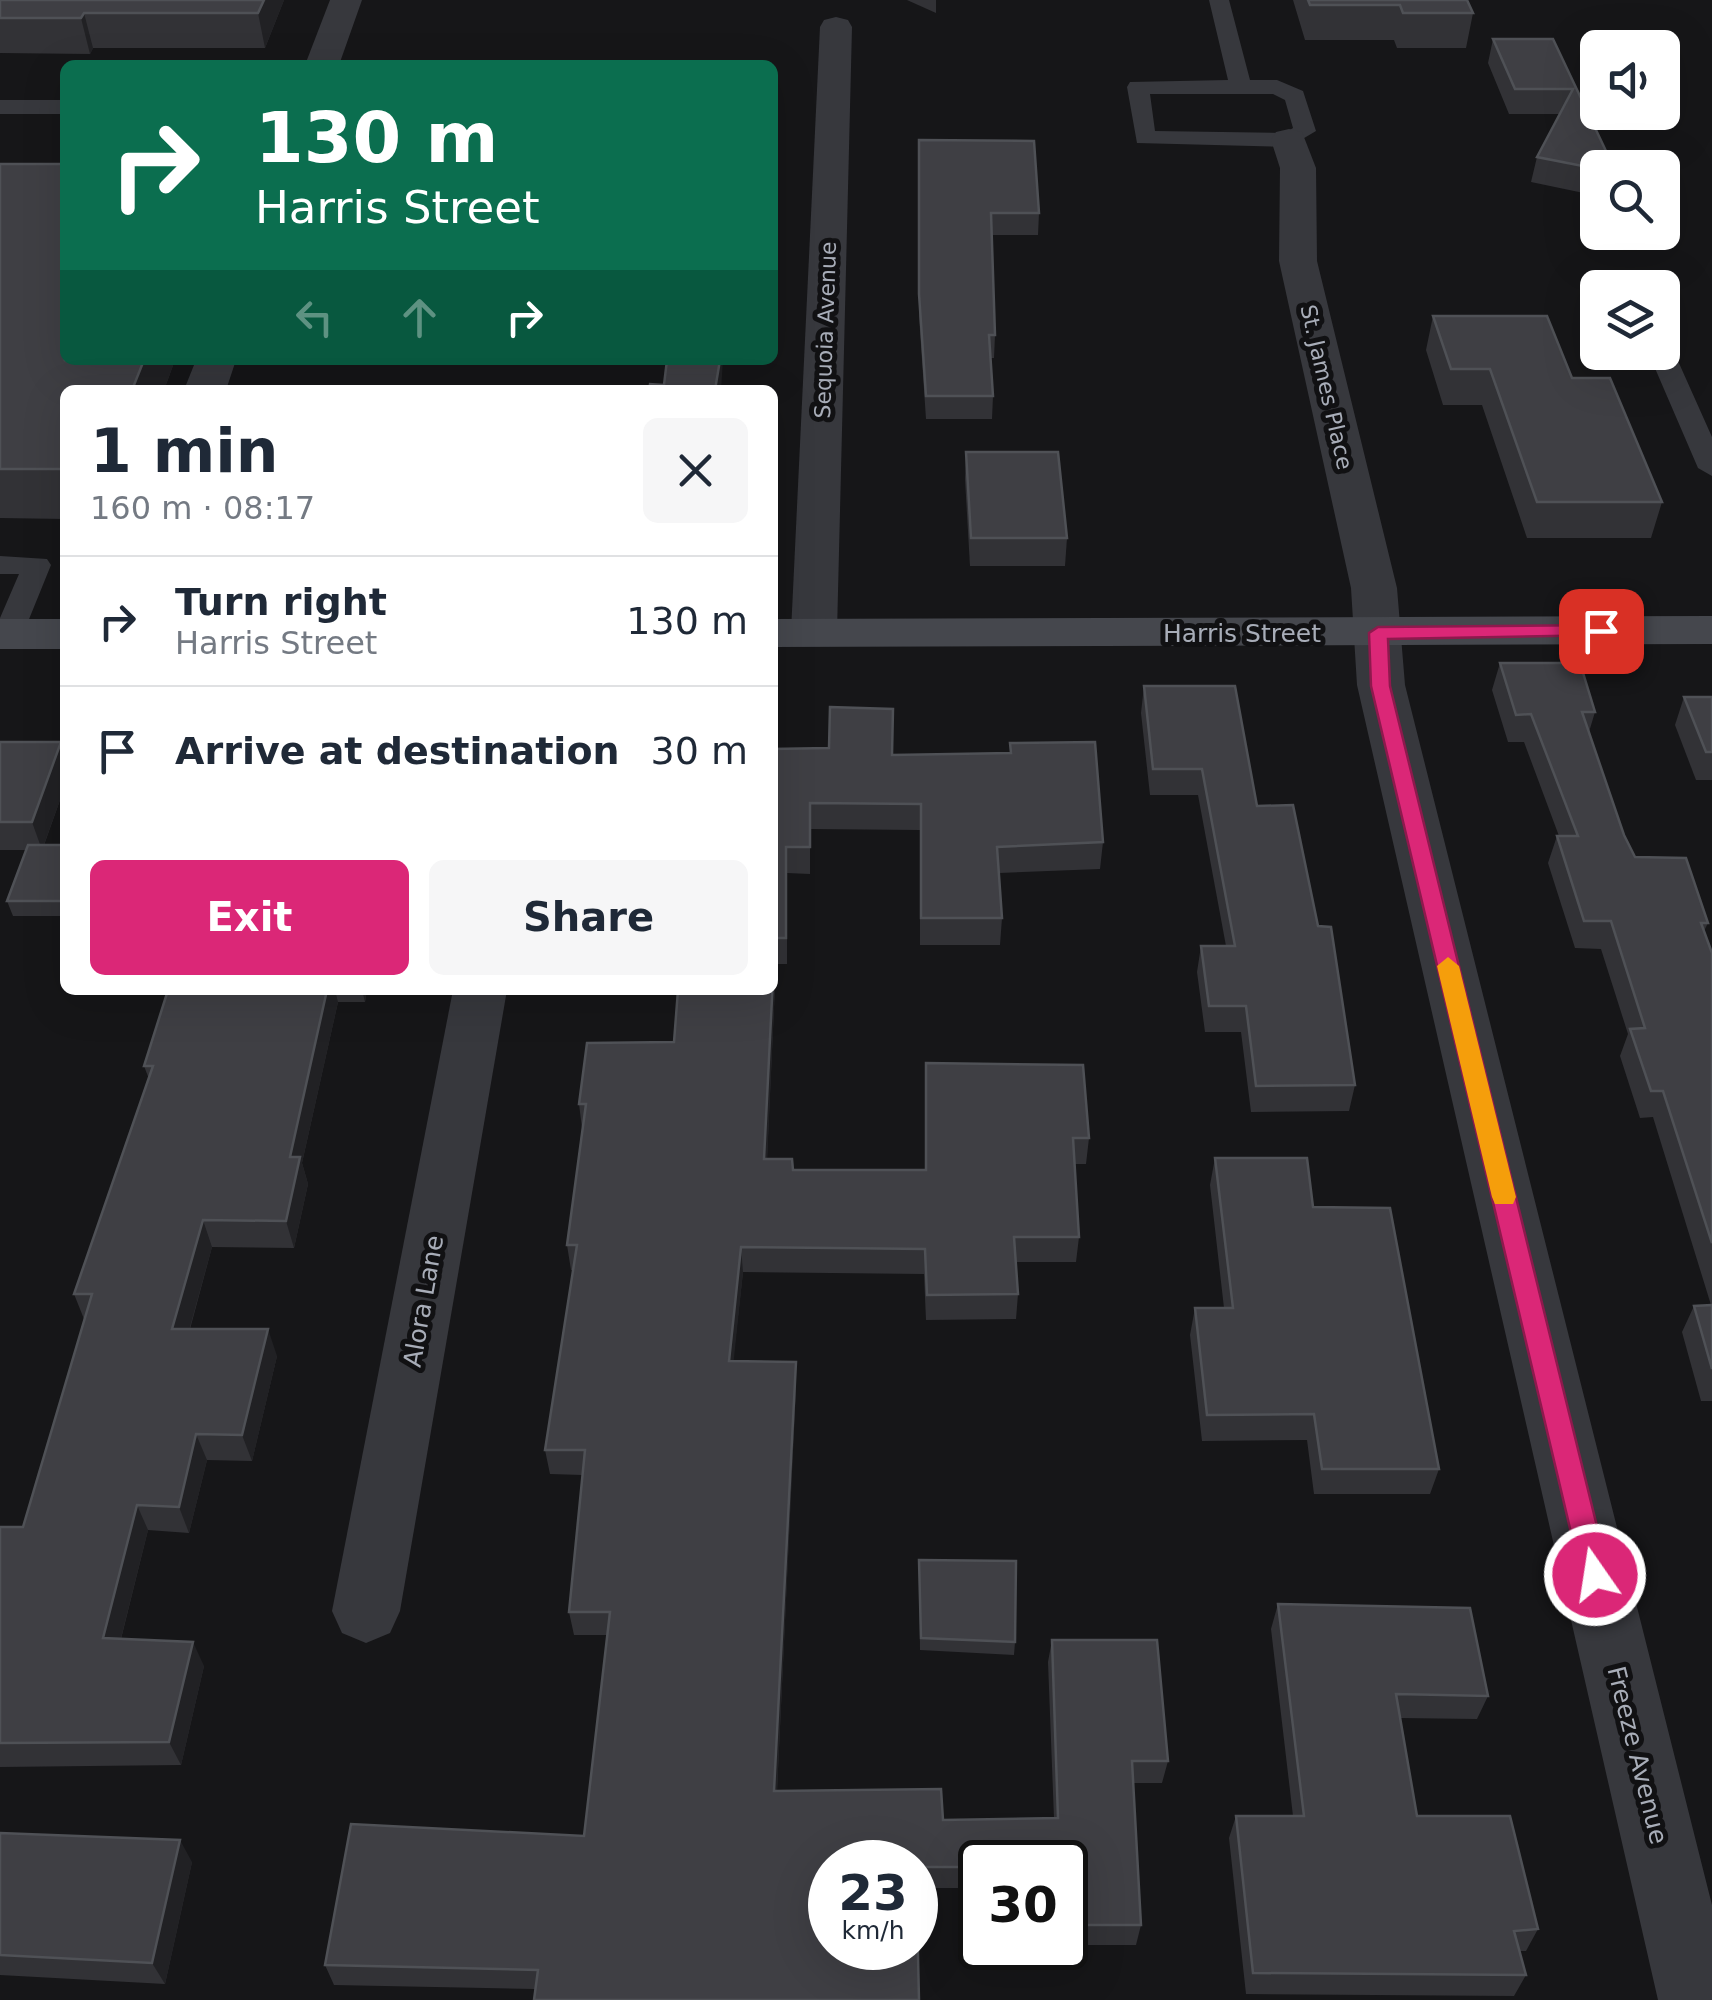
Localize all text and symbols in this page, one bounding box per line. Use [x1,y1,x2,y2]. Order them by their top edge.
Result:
map controls [1580,30,1680,370]
button: sound [1580,30,1680,130]
text: 130 m [255,97,498,179]
icon: right [90,100,220,230]
button: search [1580,150,1680,250]
text: Harris Street [255,181,540,234]
street label: Sequoia Avenue [810,241,841,419]
button: layers [1580,270,1680,370]
icon: left [287,290,342,345]
icon: ahead [392,290,447,345]
icon: right [497,290,552,345]
street label: St. James Place [1295,302,1358,472]
text: 1 min [90,416,278,486]
button: close [643,418,748,523]
text: 160 m · 08:17 [90,489,315,527]
text: Turn right [175,580,387,624]
pin [1559,589,1644,674]
icon: right [90,594,145,649]
text: 130 m [626,599,748,643]
icon: arrive [1574,604,1629,659]
street label: Harris Street [1163,619,1321,648]
text: Harris Street [175,624,377,662]
icon: arrive [90,724,145,779]
text: Arrive at destination [175,729,620,773]
text: 30 m [651,729,748,773]
button: Exit [90,860,409,975]
button: Share [429,860,748,975]
street label: Alora Lane [398,1233,449,1369]
position arrow [1543,1523,1647,1627]
street label: Freeze Avenue [1601,1663,1674,1847]
speed limit sign: 30 [958,1840,1088,1970]
text: 23 [838,1864,908,1922]
text: km/h [841,1916,905,1945]

